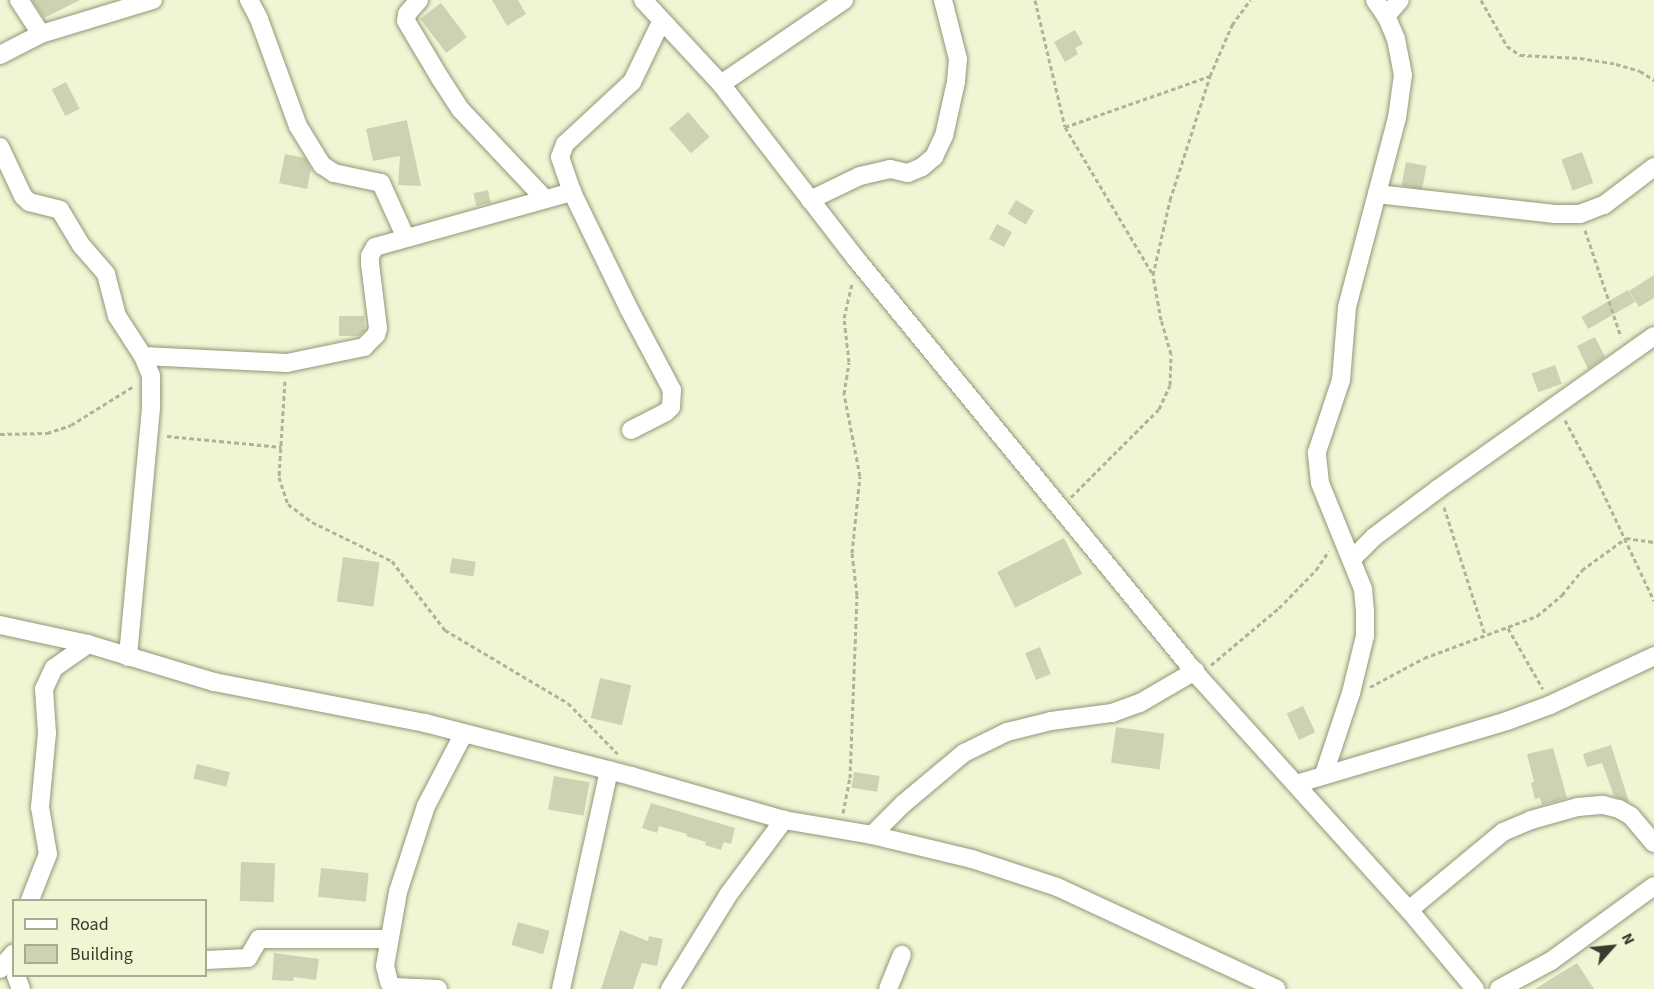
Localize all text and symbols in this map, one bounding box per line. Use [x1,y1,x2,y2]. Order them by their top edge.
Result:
legend [12,899,207,977]
text: Road [70,912,109,937]
north arrow [1582,917,1642,977]
text: N [1616,929,1640,949]
text: Building [70,942,133,967]

